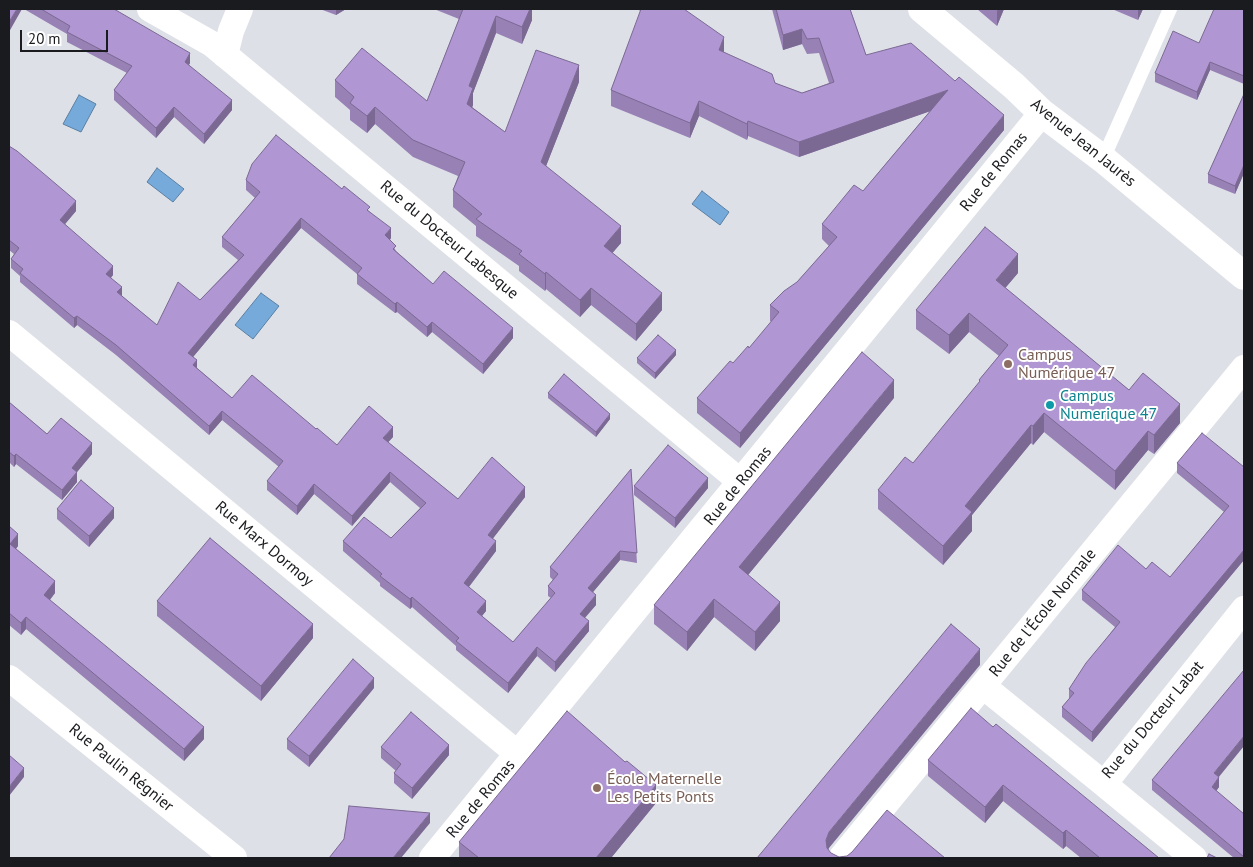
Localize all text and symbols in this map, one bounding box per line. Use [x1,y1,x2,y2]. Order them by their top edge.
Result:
scale bar [22,20,110,52]
text: 20 m [28,29,61,48]
street label: Avenue Jean Jaurès [1027,95,1139,191]
street label: Rue de Romas [956,129,1032,215]
street label: Rue du Docteur Labesque [376,177,522,303]
place label: Campus Numérique 47 [1018,345,1115,383]
marker: Campus Numérique 47 [1002,358,1014,370]
place label: Campus Numerique 47 [1060,386,1157,424]
marker: Campus Numerique 47 [1044,399,1056,411]
street label: Rue de Romas [700,443,776,529]
street label: Rue Marx Dormoy [211,497,317,591]
street label: Rue de l'École Normale [985,545,1101,681]
street label: Rue du Docteur Labat [1098,657,1208,783]
street label: Rue Paulin Régnier [65,720,177,816]
street label: Rue de Romas [443,756,519,842]
place label: École Maternelle Les Petits Ponts [607,769,722,807]
marker: École Maternelle Les Petits Ponts [591,782,603,794]

